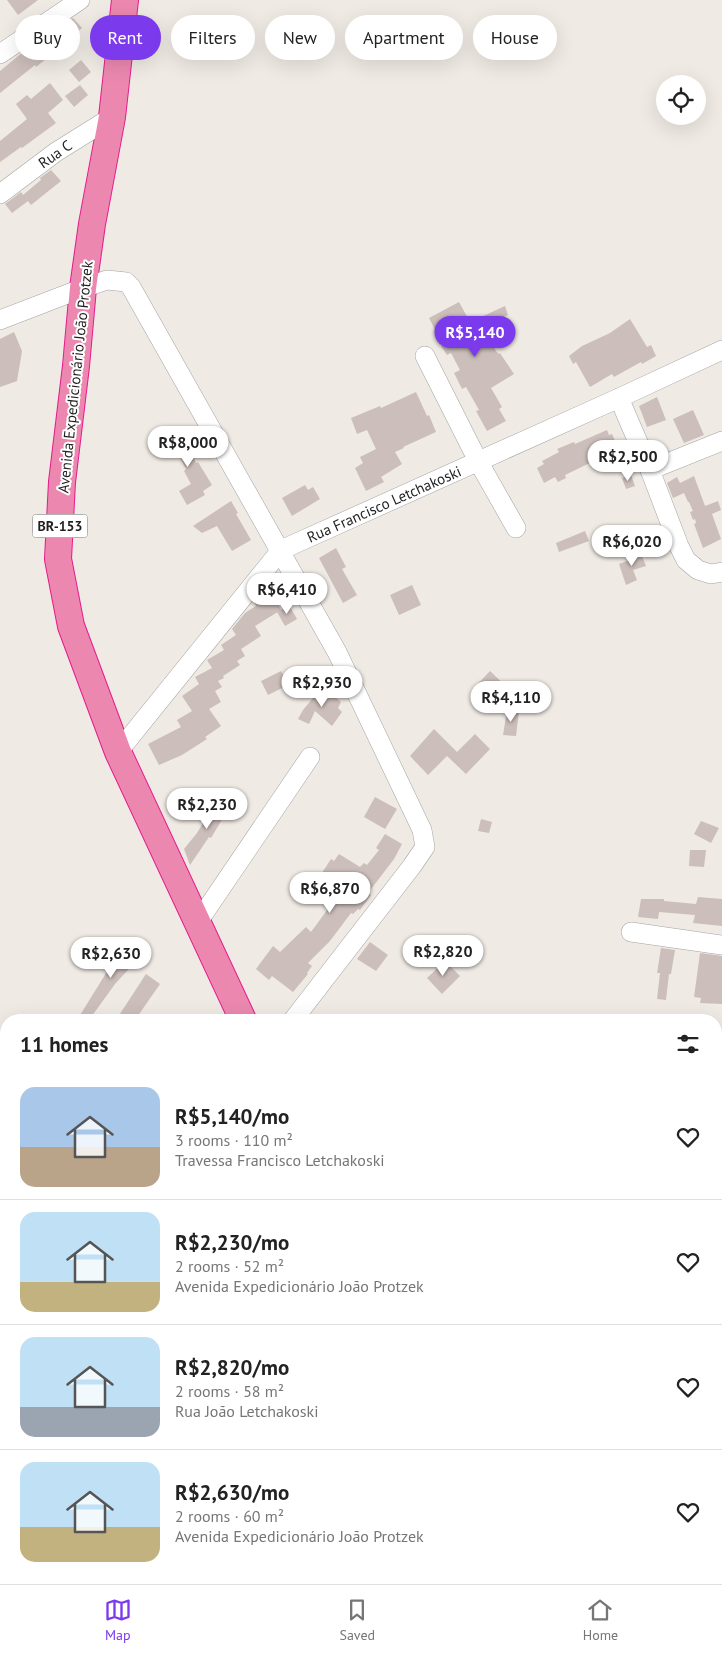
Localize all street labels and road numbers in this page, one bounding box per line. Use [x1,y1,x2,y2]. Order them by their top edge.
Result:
street label: Rua C [34,136,76,172]
street label: Avenida Expedicionário João Protzek [53,259,97,494]
street label: Rua Francisco Letchakoski [304,461,464,547]
road number: BR-153 [32,514,88,538]

